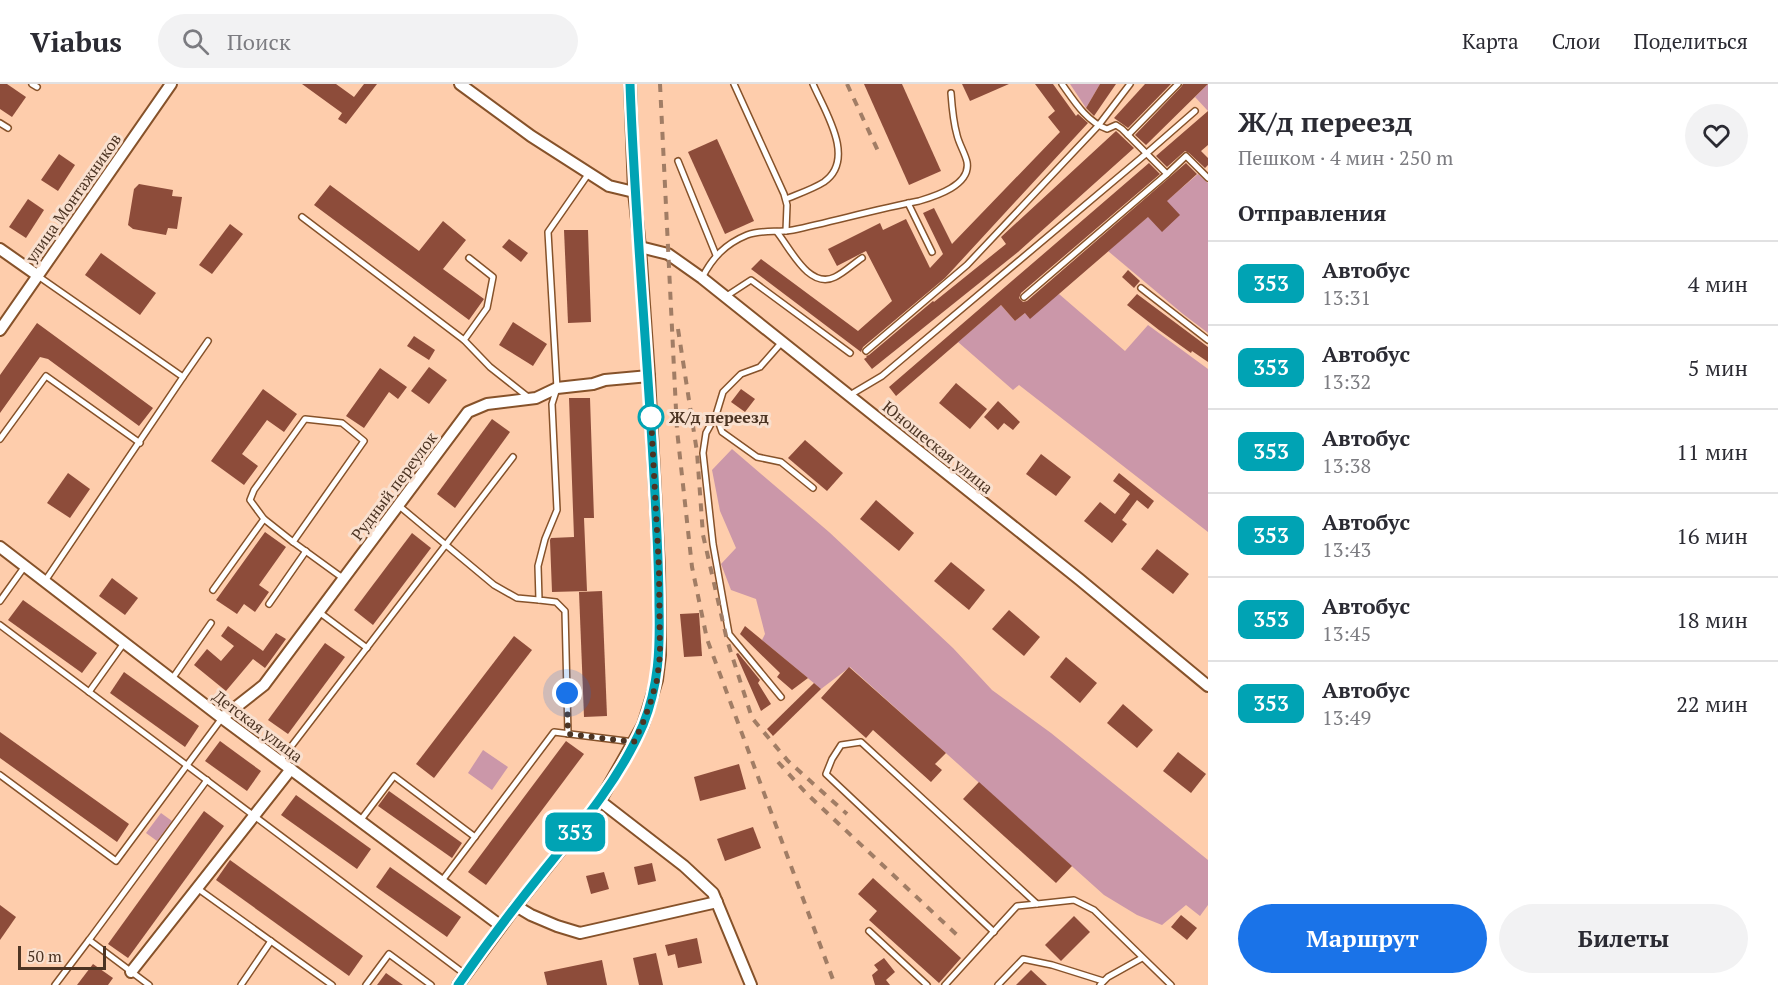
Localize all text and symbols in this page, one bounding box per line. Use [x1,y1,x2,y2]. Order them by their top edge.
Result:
search box [158,14,578,68]
text: Viabus [30,23,122,60]
icon: search [179,25,212,58]
text: Поиск [227,27,291,56]
text: Карта [1462,27,1519,55]
text: Слои [1552,27,1601,55]
text: Поделиться [1634,27,1748,55]
text: Ж/д переезд [1238,103,1412,140]
button: heart [1685,104,1748,167]
street label: улица Монтажников [19,129,126,268]
text: Пешком · 4 мин · 250 m [1238,144,1453,171]
text: Отправления [1238,198,1386,227]
text: Автобус [1322,255,1410,284]
text: 353 [1253,269,1289,297]
text: 4 мин [1688,269,1748,298]
text: 13:31 [1322,284,1371,311]
text: Автобус [1322,339,1410,368]
text: 353 [1253,353,1289,381]
text: 5 мин [1688,353,1748,382]
text: 13:32 [1322,368,1371,395]
street label: Юношеская улица [878,396,998,498]
marker: Ж/д переезд [638,404,664,430]
place label: Ж/д переезд [669,406,769,428]
text: Автобус [1322,423,1410,452]
street label: Рудный переулок [346,427,442,545]
text: 353 [1253,437,1289,465]
text: 11 мин [1676,437,1748,466]
text: 13:38 [1322,452,1371,479]
text: Автобус [1322,507,1410,536]
text: 353 [1253,521,1289,549]
text: 16 мин [1676,521,1748,550]
text: 13:43 [1322,536,1371,563]
text: Автобус [1322,591,1410,620]
text: 353 [1253,605,1289,633]
text: 18 мин [1676,605,1748,634]
text: 13:45 [1322,620,1371,647]
text: Автобус [1322,675,1410,704]
your location [552,678,582,708]
street label: Детская улица [209,685,307,767]
text: 353 [1253,689,1289,717]
text: 22 мин [1676,689,1748,718]
text: 13:49 [1322,704,1371,731]
line badge: 353 [540,812,610,852]
text: 353 [557,818,593,846]
button: Маршрут [1238,904,1487,973]
button: Билеты [1499,904,1748,973]
scale bar [18,943,106,970]
text: 50 m [27,945,62,967]

